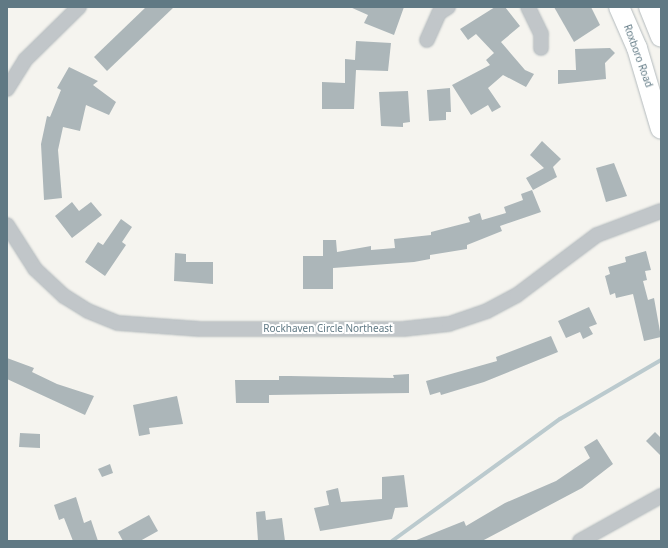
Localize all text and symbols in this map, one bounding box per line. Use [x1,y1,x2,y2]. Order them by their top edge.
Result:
street label: Roxboro Road [621,23,655,89]
street label: Rockhaven Circle Northeast [263,323,393,335]

